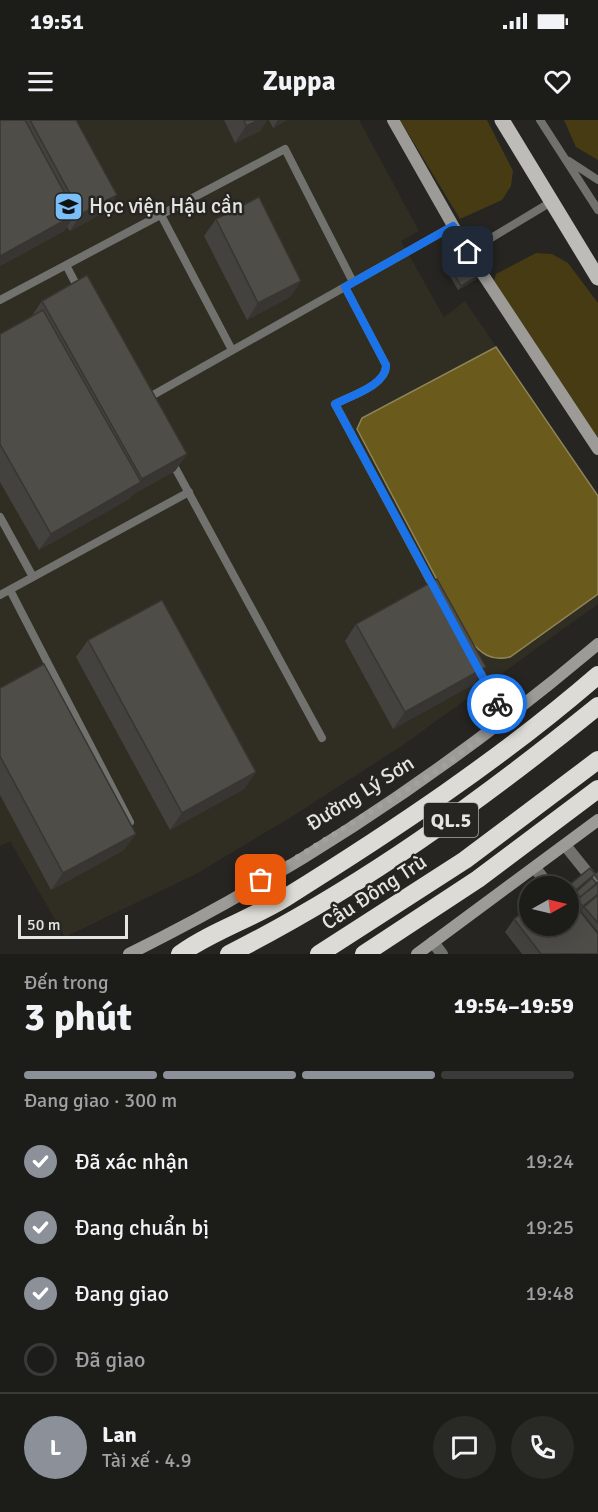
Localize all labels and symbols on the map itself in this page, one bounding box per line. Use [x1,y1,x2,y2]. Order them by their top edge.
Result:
school or university icon: Học viện Hậu cần [52,190,84,222]
place label: Học viện Hậu cần [89,193,243,219]
pin [442,226,493,277]
courier [467,674,527,734]
street label: Đường Lý Sơn [301,750,419,836]
road number: QL.5 [424,803,478,837]
street label: Cầu Đông Trù [317,848,431,936]
pin [235,854,286,905]
north arrow [519,876,579,936]
scale bar [18,912,128,940]

